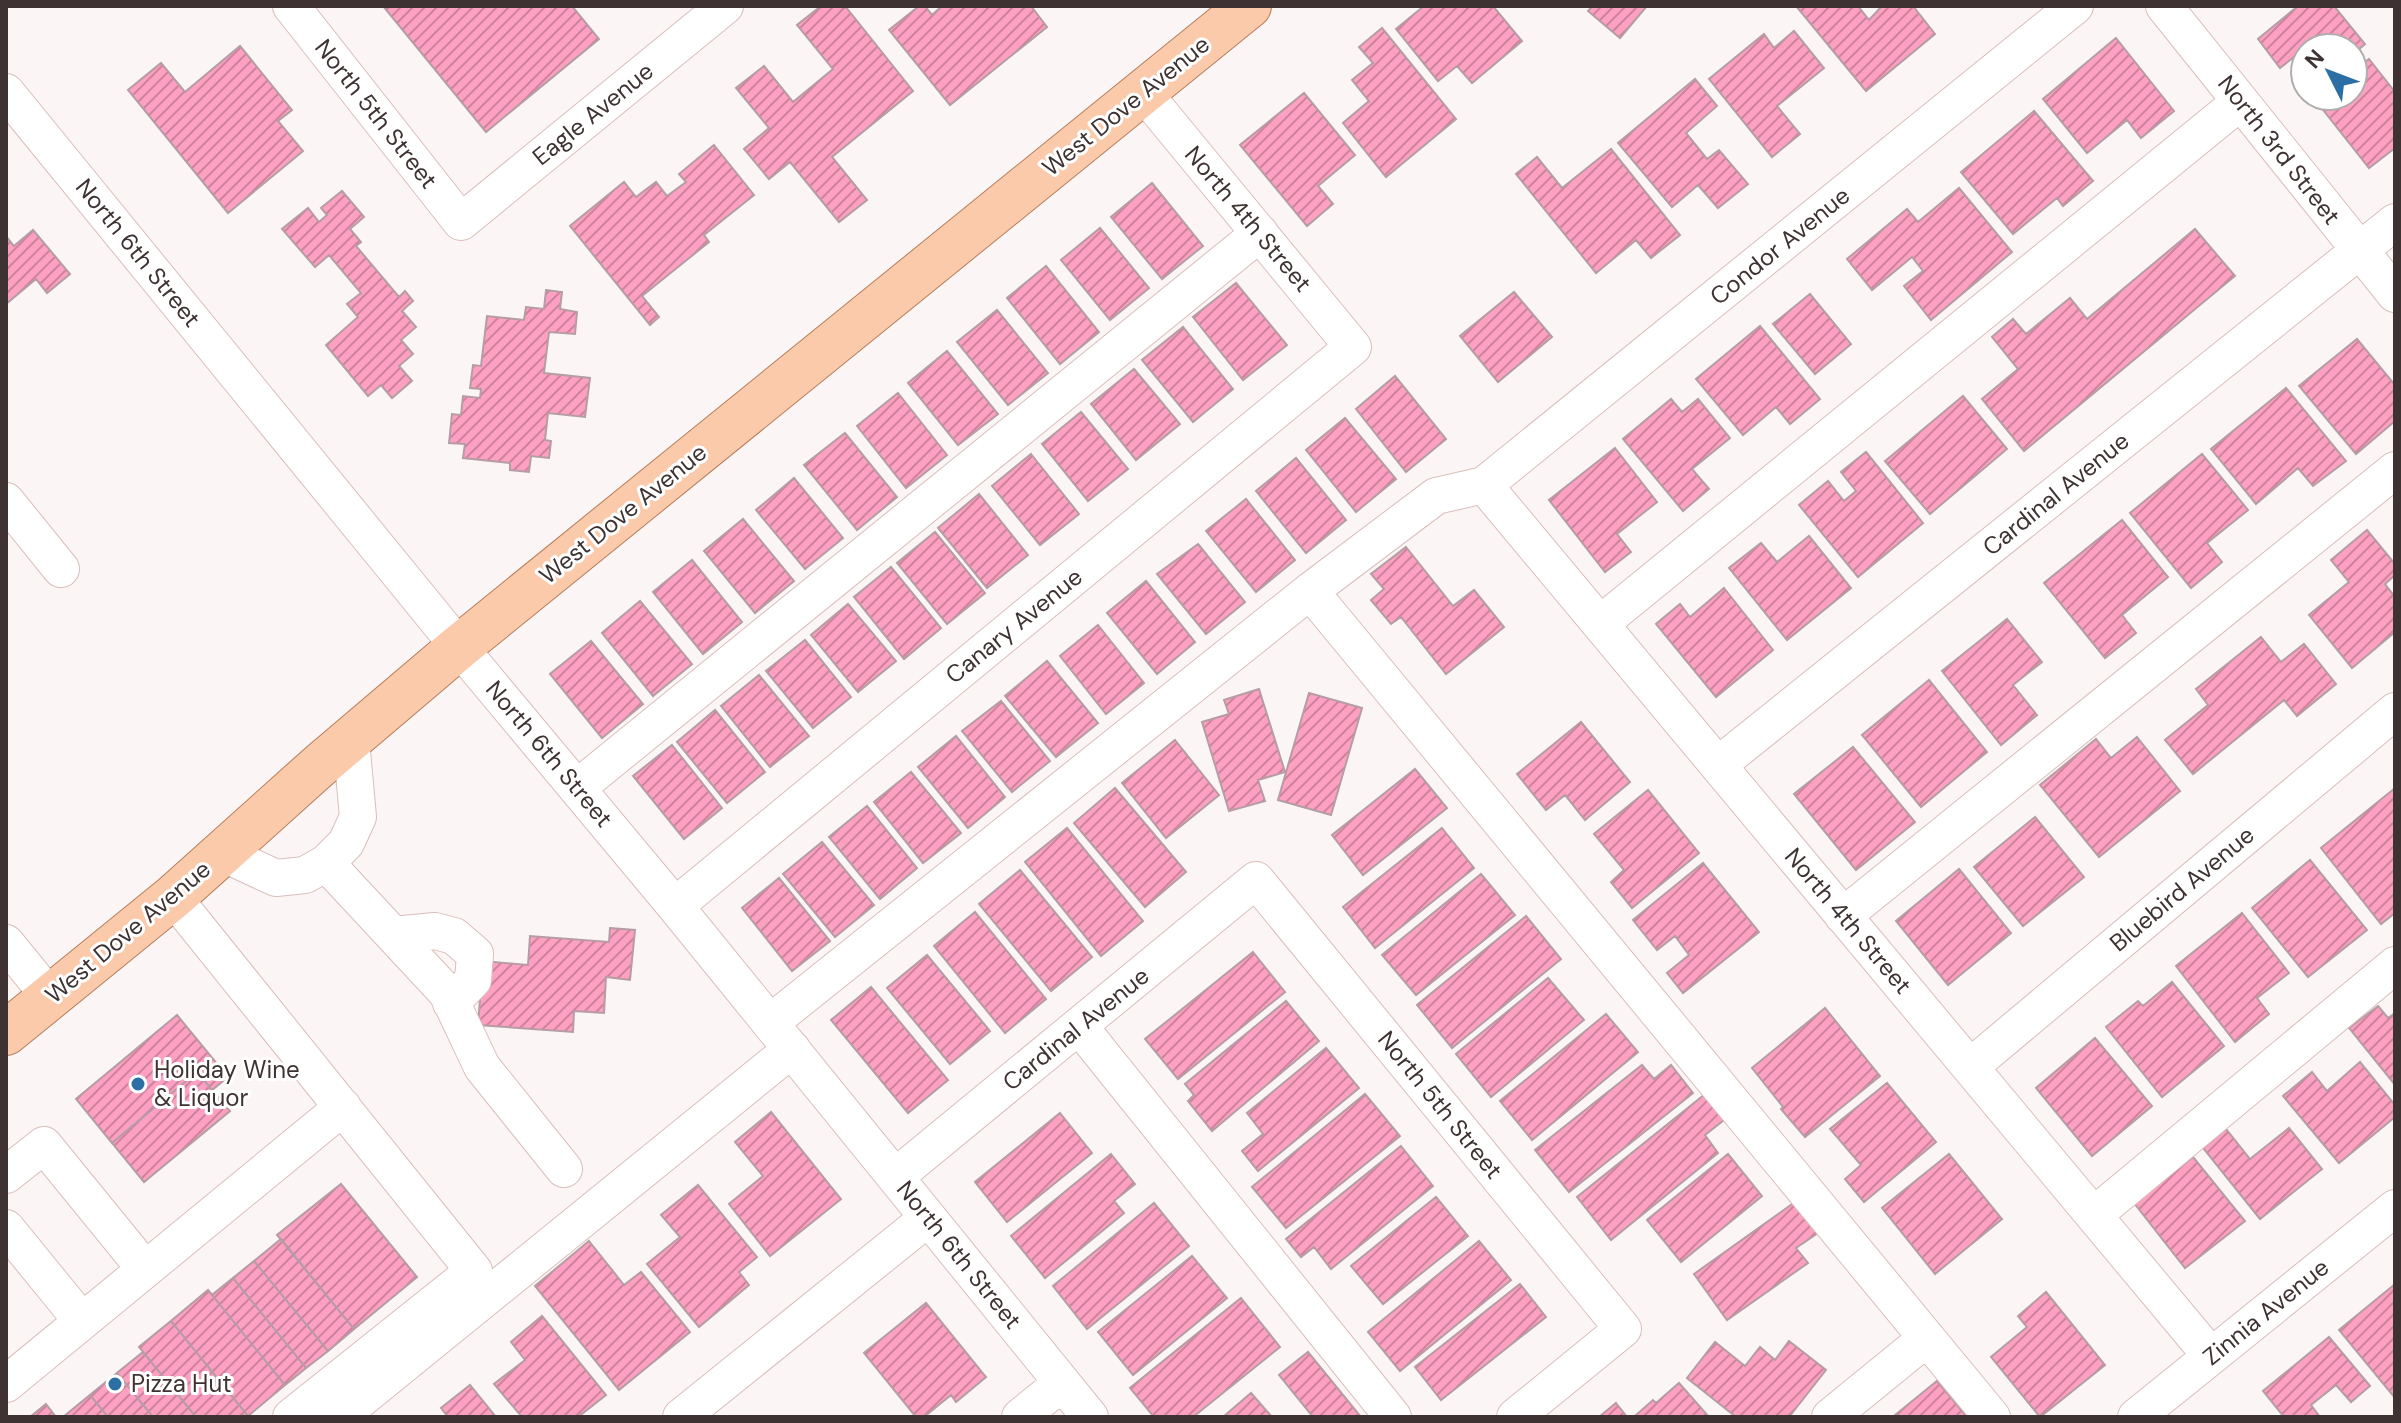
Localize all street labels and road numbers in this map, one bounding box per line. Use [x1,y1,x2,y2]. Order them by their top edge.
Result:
street label: West Dove Avenue [1036,29,1216,183]
street label: North 5th Street [308,33,444,195]
street label: Eagle Avenue [526,55,660,172]
street label: North 3rd Street [2211,69,2347,231]
street label: North 4th Street [1178,139,1319,298]
street label: North 6th Street [69,172,208,333]
street label: Condor Avenue [1703,180,1856,312]
street label: Cardinal Avenue [1976,425,2135,562]
street label: West Dove Avenue [533,437,713,591]
street label: Canary Avenue [939,561,1088,690]
street label: North 6th Street [479,674,620,833]
street label: Bluebird Avenue [2103,819,2260,958]
street label: North 4th Street [1778,841,1919,1000]
street label: West Dove Avenue [39,853,217,1010]
street label: Cardinal Avenue [996,960,1155,1097]
street label: North 5th Street [1371,1024,1510,1185]
street label: North 6th Street [890,1174,1029,1335]
street label: Zinnia Avenue [2196,1251,2335,1372]

